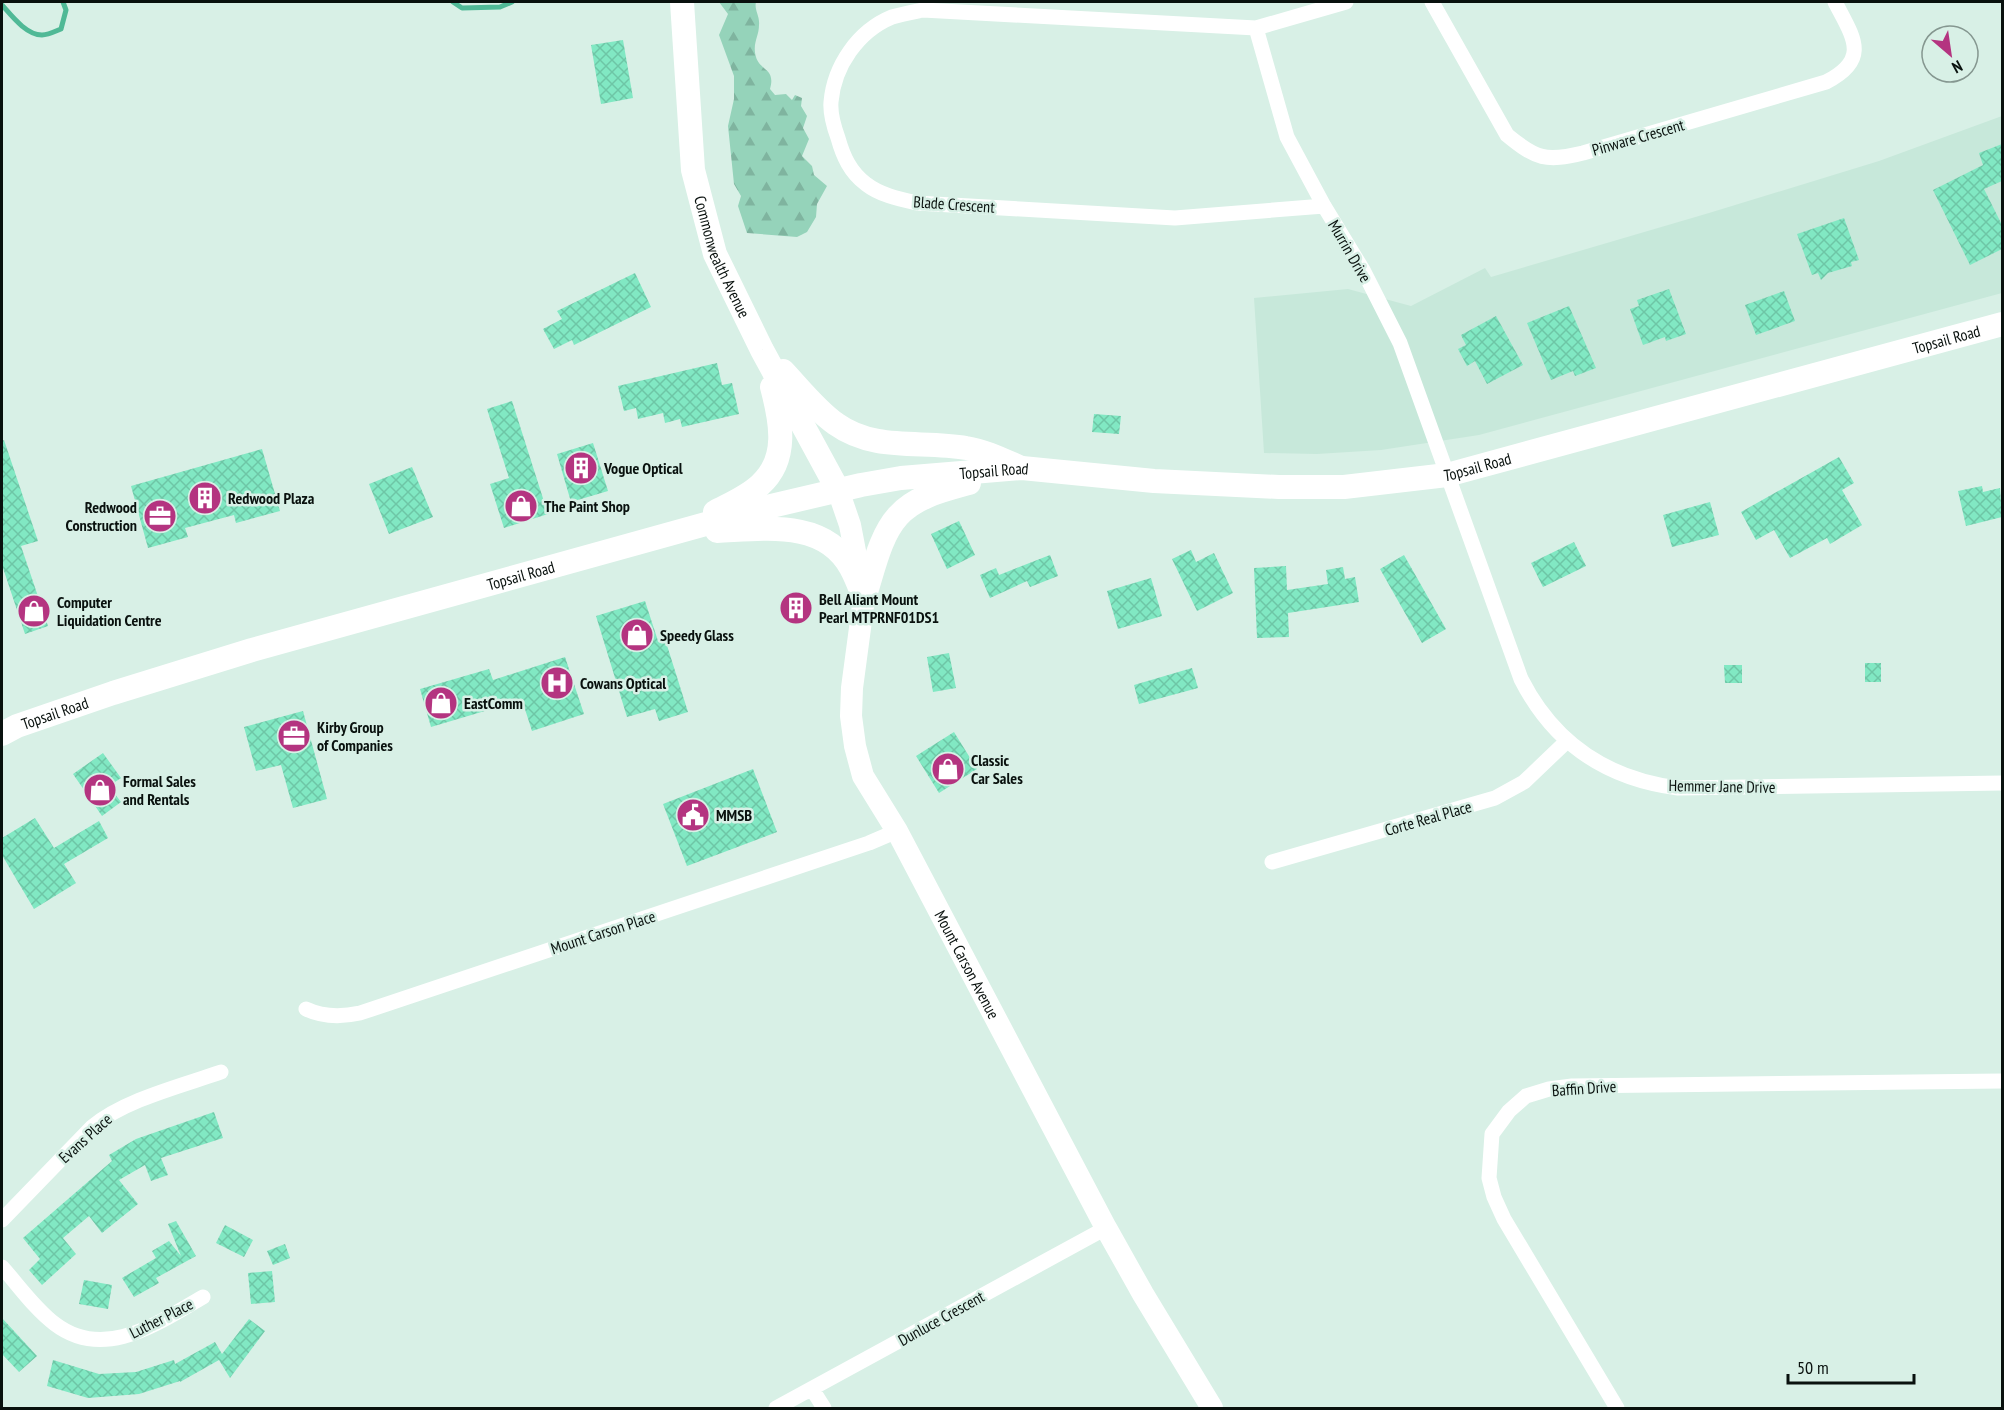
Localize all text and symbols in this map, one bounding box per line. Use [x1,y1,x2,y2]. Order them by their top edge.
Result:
north arrow [1920,24,1980,84]
text: N [1949,56,1966,78]
street label: Pinware Crescent [1590,114,1687,160]
street label: Blade Crescent [913,191,996,217]
street label: Commonwealth Avenue [690,193,755,321]
street label: Murrin Drive [1324,216,1376,286]
street label: Topsail Road [1910,320,1982,358]
street label: Topsail Road [1443,448,1513,485]
building icon: Vogue Optical [563,450,599,486]
place label: Vogue Optical [603,458,683,478]
street label: Topsail Road [959,458,1030,483]
building icon: Redwood Plaza [187,480,223,516]
place label: Redwood Plaza [228,488,315,508]
shop icon: The Paint Shop [503,488,539,524]
place label: The Paint Shop [544,496,630,516]
place label: Redwood Construction [66,497,137,535]
office icon: Redwood Construction [142,498,178,534]
street label: Topsail Road [485,556,557,594]
place label: Bell Aliant Mount Pearl MTPRNF01DS1 [819,589,939,627]
building icon: Bell Aliant Mount Pearl MTPRNF01DS1 [778,590,814,626]
place label: Computer Liquidation Centre [57,592,162,630]
shop icon: Computer Liquidation Centre [16,593,52,629]
shop icon: Speedy Glass [619,617,655,653]
place label: Speedy Glass [660,625,734,645]
hospital icon: Cowans Optical [539,665,575,701]
place label: Cowans Optical [580,673,666,693]
shop icon: EastComm [423,685,459,721]
street label: Topsail Road [19,692,91,734]
place label: EastComm [464,693,523,713]
place label: Kirby Group of Companies [317,717,393,755]
office icon: Kirby Group of Companies [276,718,312,754]
place label: Classic Car Sales [971,750,1023,788]
shop icon: Classic Car Sales [930,751,966,787]
place label: Formal Sales and Rentals [123,771,196,809]
shop icon: Formal Sales and Rentals [82,772,118,808]
street label: Hemmer Jane Drive [1668,775,1776,797]
street label: Corte Real Place [1382,796,1474,840]
public building icon: MMSB [675,797,711,833]
place label: MMSB [716,805,752,825]
street label: Mount Carson Place [548,906,658,958]
street label: Mount Carson Avenue [931,907,1004,1022]
street label: Baffin Drive [1551,1076,1617,1100]
street label: Evans Place [54,1109,116,1167]
street label: Dunluce Crescent [894,1286,988,1350]
street label: Luther Place [126,1294,196,1342]
scale bar [1788,1347,1914,1385]
text: 50 m [1797,1356,1829,1379]

